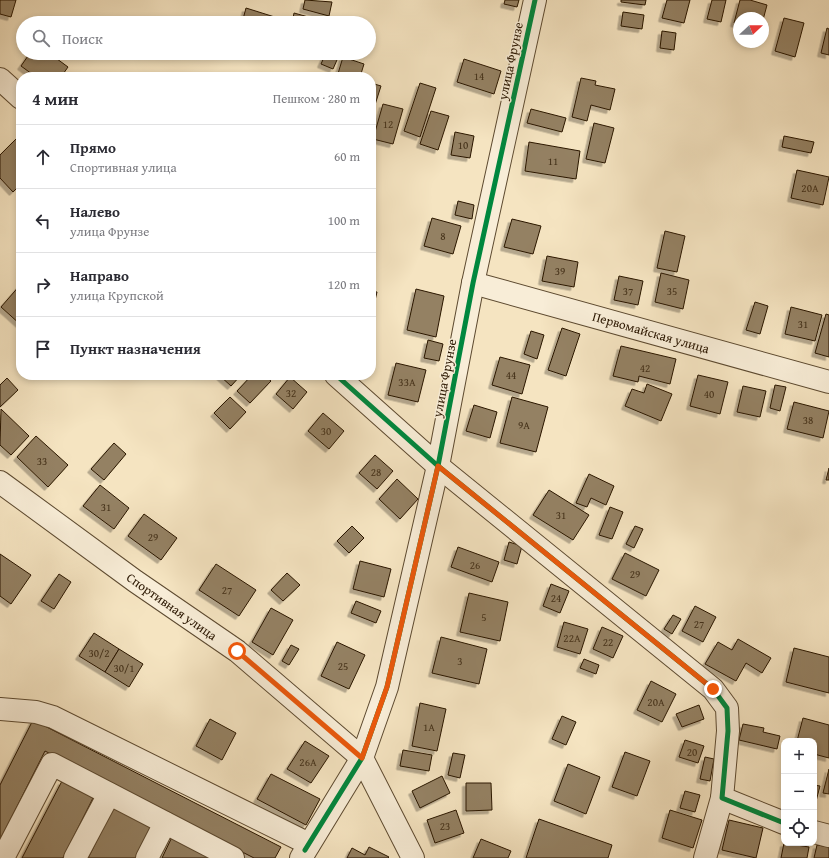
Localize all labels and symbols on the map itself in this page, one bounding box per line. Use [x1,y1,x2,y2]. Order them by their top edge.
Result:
north arrow [733,12,769,48]
street label: улица Фрунзе [493,20,528,103]
house number: 14 [474,68,484,84]
house number: 12 [383,116,393,132]
house number: 10 [458,137,468,153]
house number: 11 [548,153,558,169]
house number: 20А [801,180,819,196]
house number: 8 [440,228,446,244]
house number: 39 [555,263,565,279]
house number: 37 [623,283,633,299]
house number: 35 [667,283,677,299]
street label: Первомайская улица [590,307,712,359]
house number: 31 [798,316,808,332]
street label: улица Фрунзе [427,337,461,420]
house number: 42 [640,360,650,376]
house number: 44 [506,367,516,383]
house number: 33А [398,374,416,390]
house number: 32 [286,385,296,401]
house number: 40 [704,386,714,402]
house number: 38 [803,412,813,428]
house number: 9А [518,417,530,433]
house number: 30 [321,423,331,439]
house number: 33 [37,453,47,469]
house number: 28 [371,464,381,480]
house number: 31 [101,499,111,515]
house number: 31 [556,507,566,523]
house number: 29 [148,529,158,545]
house number: 26 [470,557,480,573]
house number: 29 [630,566,640,582]
street label: Спортивная улица [123,568,222,645]
house number: 27 [222,582,232,598]
house number: 24 [551,590,561,606]
house number: 5 [481,609,487,625]
house number: 27 [694,616,704,632]
house number: 22А [563,630,581,646]
house number: 22 [603,634,613,650]
route start [228,642,246,660]
house number: 30/2 [88,645,110,661]
house number: 3 [457,653,463,669]
house number: 25 [338,658,348,674]
house number: 30/1 [113,660,135,676]
route end [704,680,722,698]
house number: 20А [647,694,665,710]
house number: 1А [423,719,435,735]
house number: 20 [687,744,697,760]
house number: 26А [299,754,317,770]
house number: 23 [440,818,450,834]

